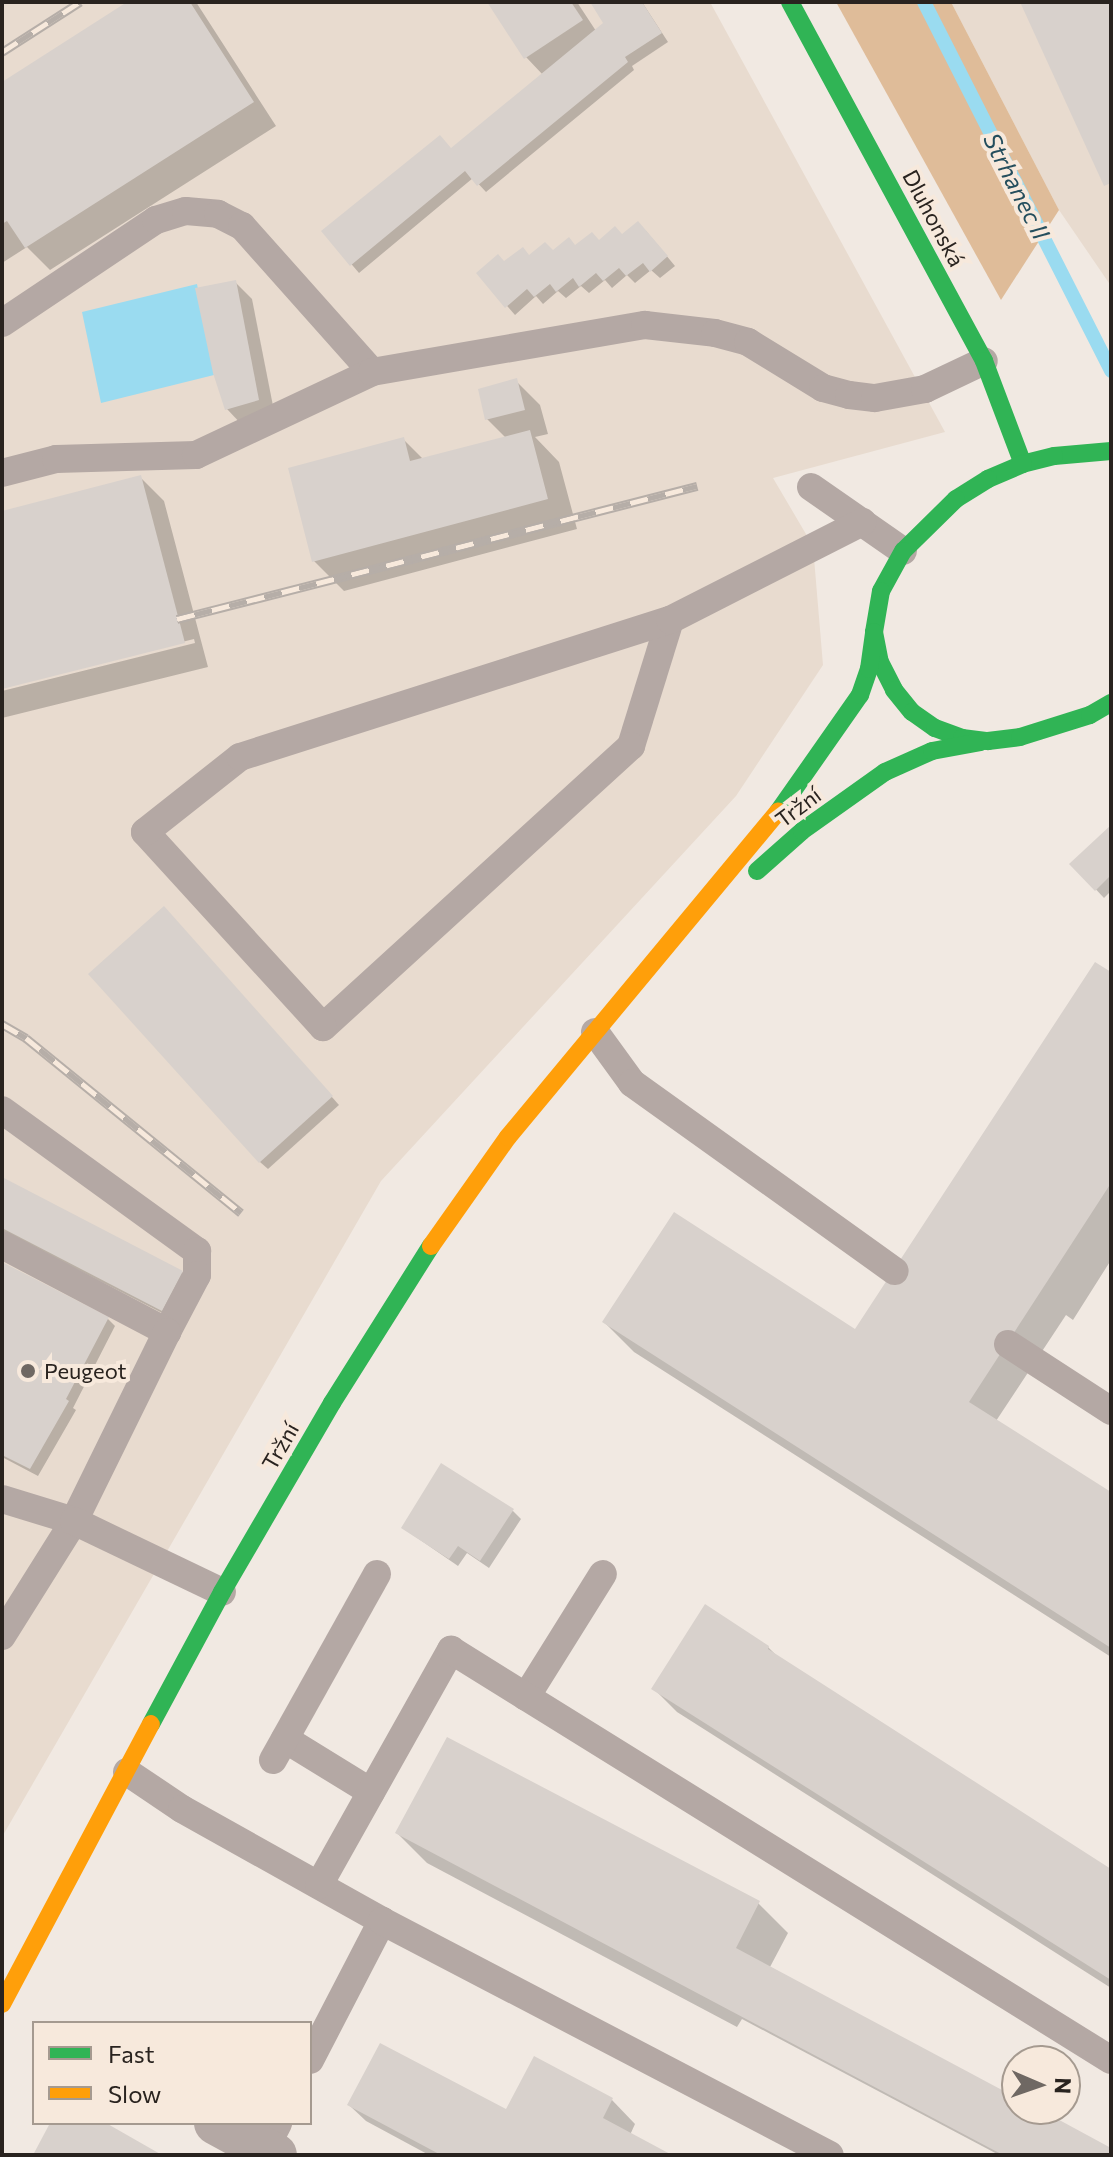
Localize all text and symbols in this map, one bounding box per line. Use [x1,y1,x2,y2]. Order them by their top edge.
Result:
water label: Strhanec II [978,128,1056,244]
street label: Dluhonská [898,165,970,271]
street label: Tržní [770,781,826,833]
place label: Peugeot [44,1358,127,1384]
marker: Peugeot [19,1362,37,1380]
street label: Tržní [256,1418,304,1474]
legend [32,2021,312,2125]
text: Fast [108,2039,155,2068]
north arrow [1001,2045,1081,2125]
text: N [1050,2077,1077,2095]
text: Slow [108,2079,161,2108]

